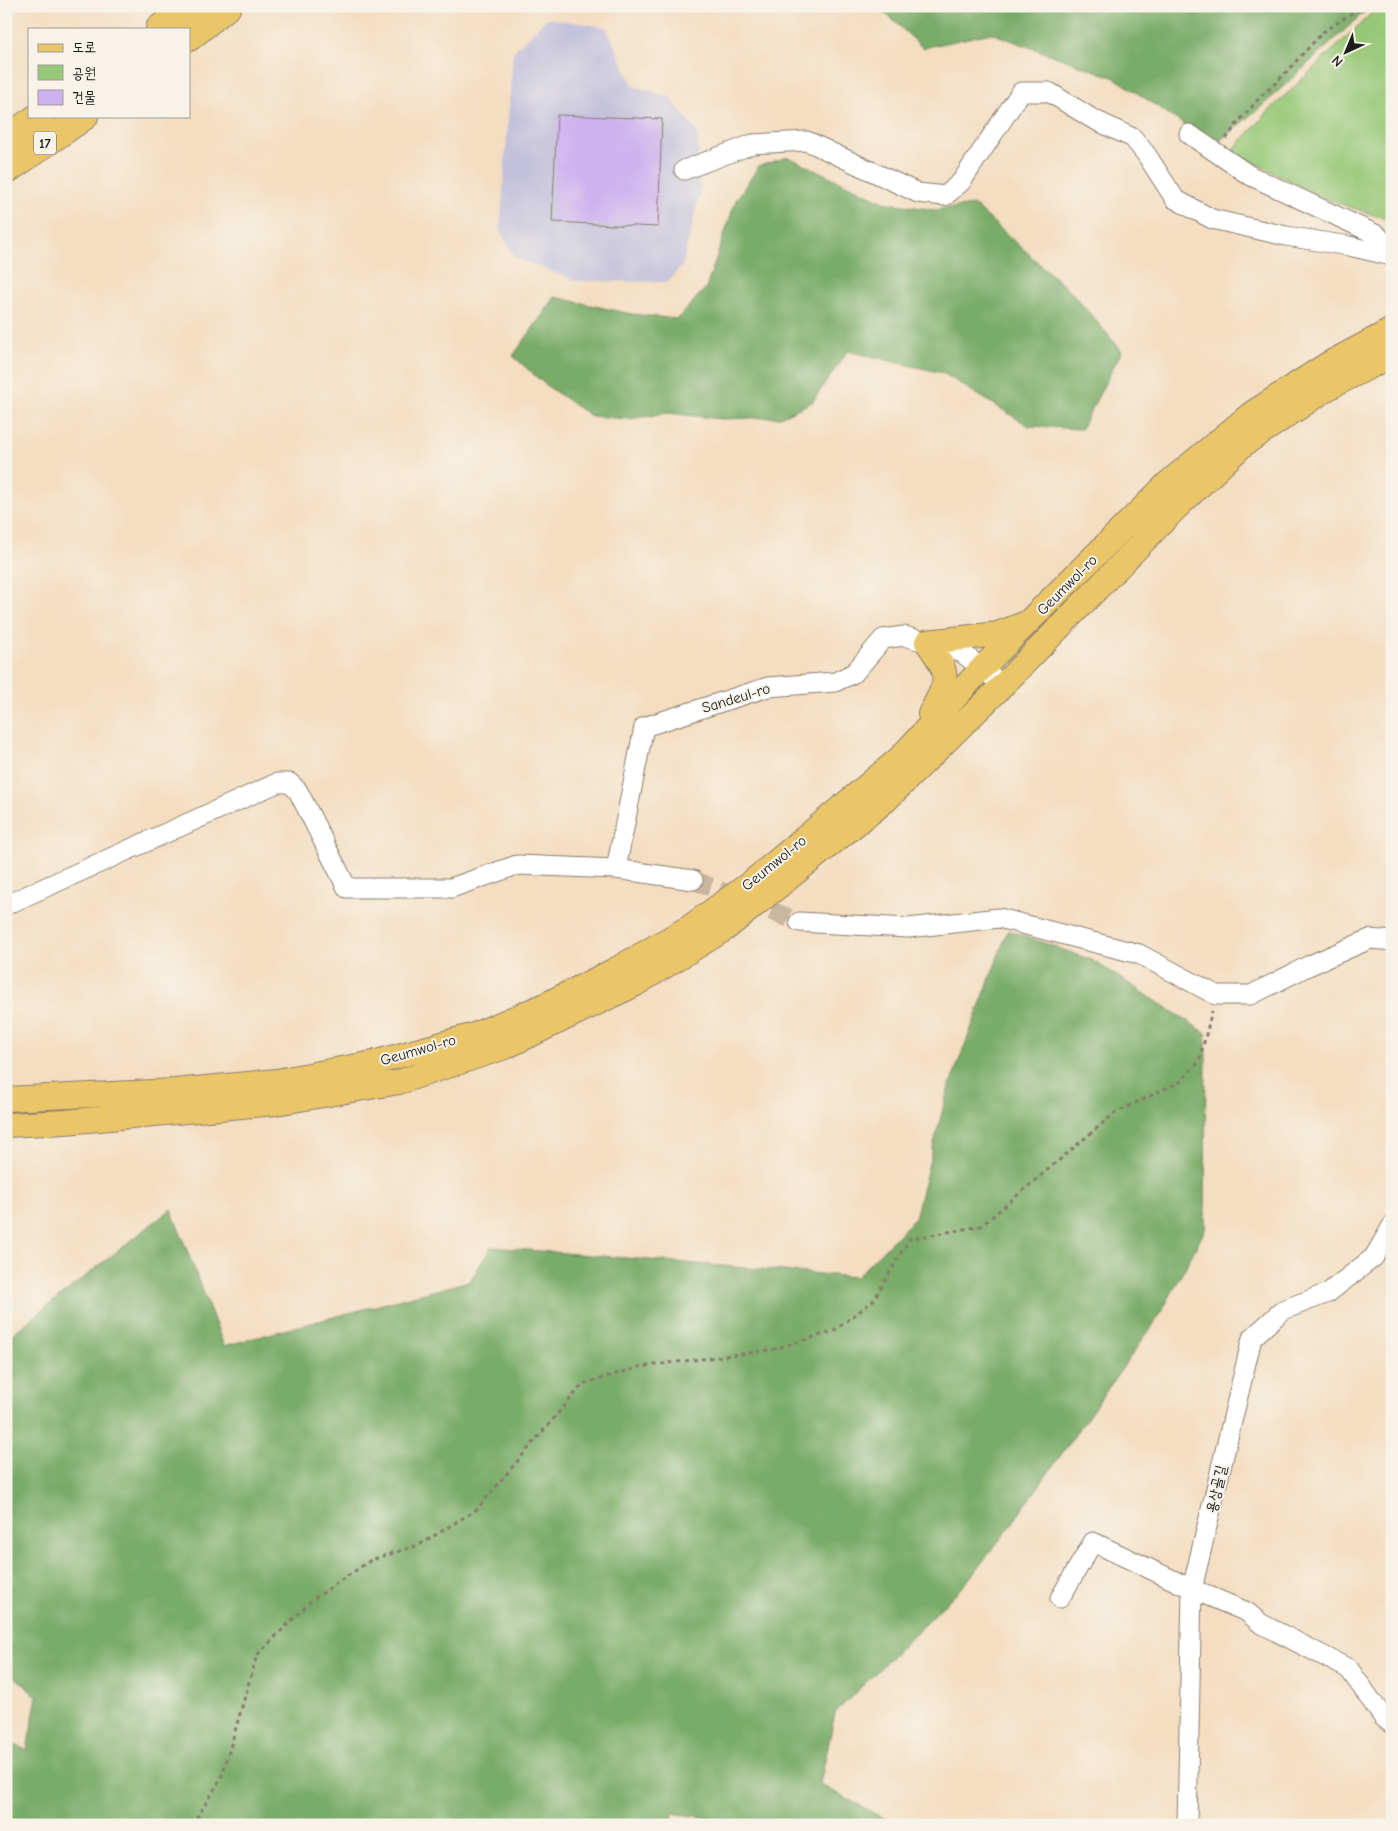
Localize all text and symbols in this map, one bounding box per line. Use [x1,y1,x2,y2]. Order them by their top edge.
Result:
legend [28,28,190,118]
north arrow [1320,28,1370,78]
text: 도로 [72,38,96,56]
text: N [1328,52,1347,70]
text: 공원 [72,64,96,82]
text: 건물 [72,88,96,106]
road number: 17 [34,132,56,154]
street label: Geumwol-ro [1033,551,1101,619]
street label: Sandeul-ro [700,679,772,717]
street label: Geumwol-ro [738,831,810,895]
street label: Geumwol-ro [378,1031,458,1069]
street label: 용상골길 [1202,1463,1230,1515]

